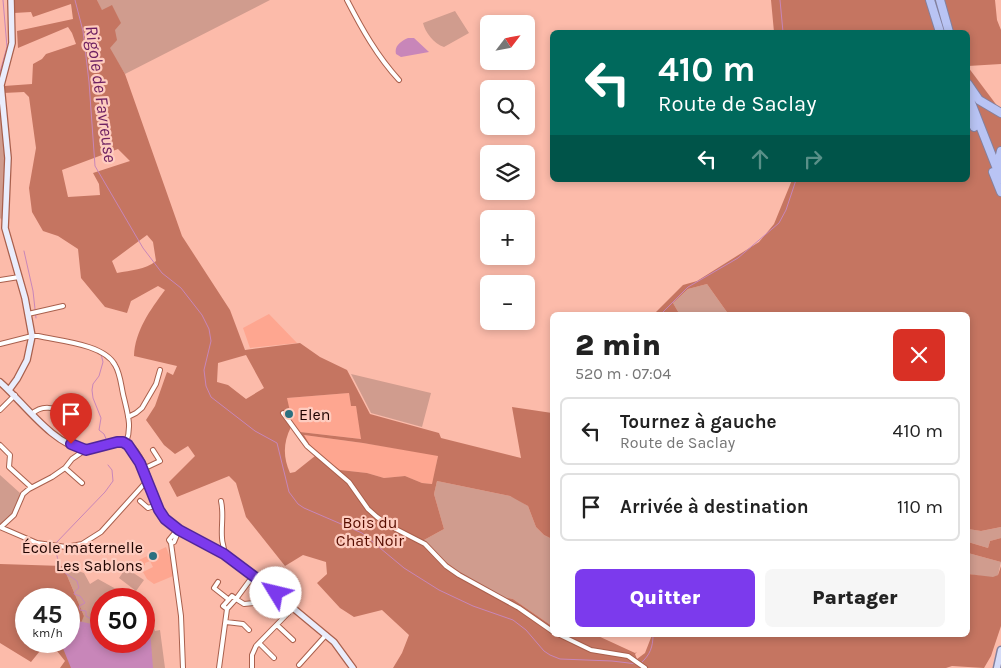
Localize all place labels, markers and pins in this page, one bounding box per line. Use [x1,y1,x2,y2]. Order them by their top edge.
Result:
pin [50,393,92,444]
place label: Elen [299,405,330,424]
marker: Elen [283,408,295,420]
place label: École maternelle Les Sablons [22,538,143,575]
marker: École maternelle Les Sablons [147,550,159,562]

